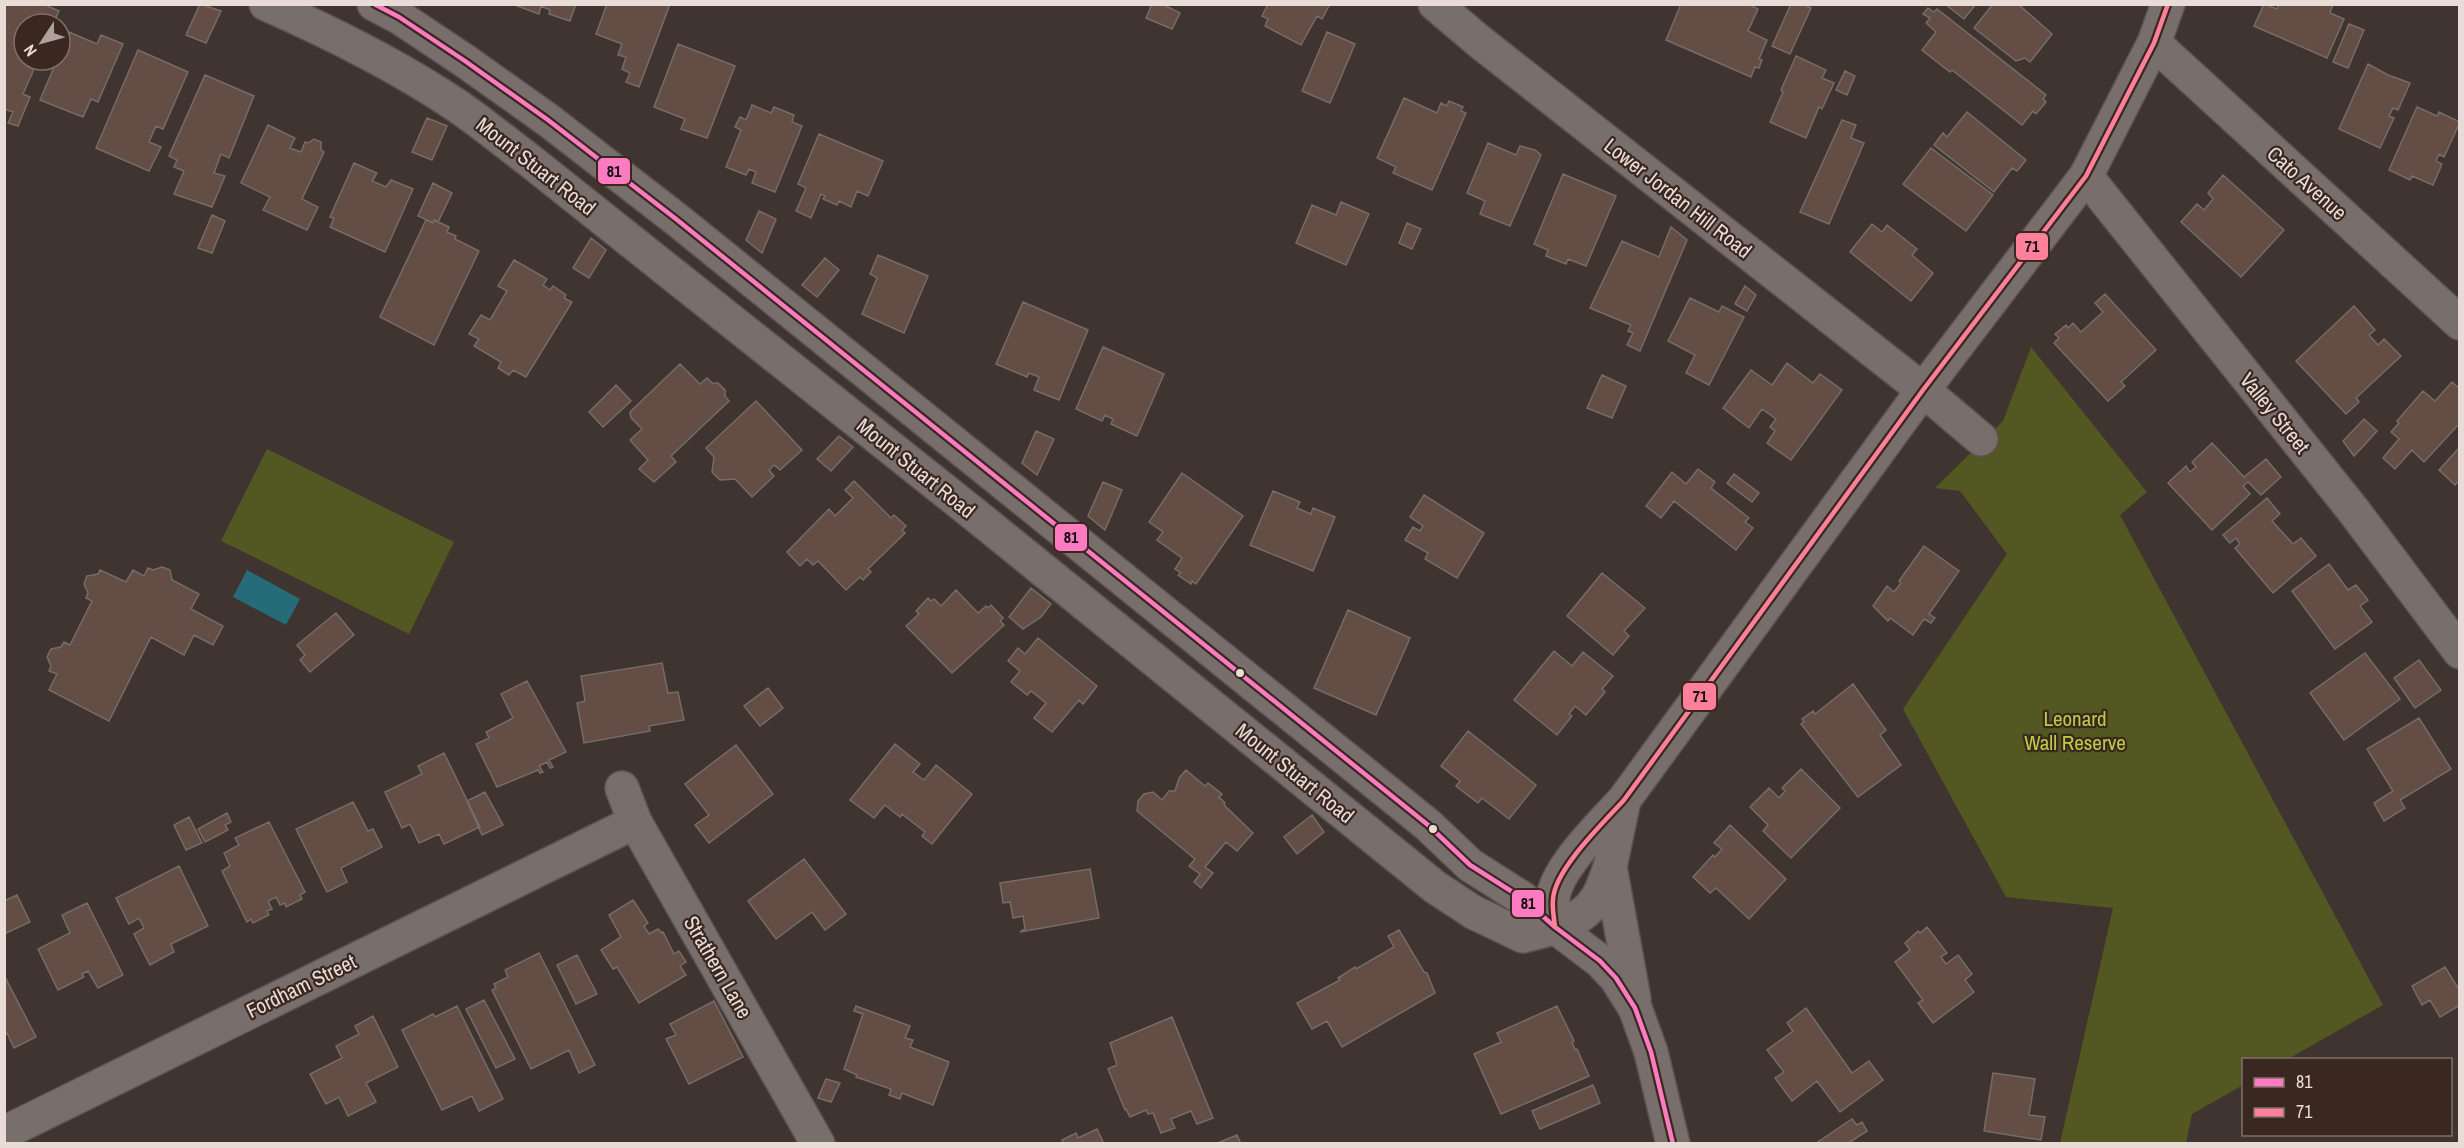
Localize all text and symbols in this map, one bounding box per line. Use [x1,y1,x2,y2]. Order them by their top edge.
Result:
north arrow [12,12,72,72]
text: N [18,41,42,61]
street label: Mount Stuart Road [470,110,602,222]
street label: Lower Jordan Hill Road [1598,131,1758,265]
street label: Cato Avenue [2261,139,2353,227]
line badge: 81 [597,157,631,185]
text: 81 [607,160,622,182]
line badge: 71 [2015,232,2049,261]
text: 71 [2025,235,2040,257]
street label: Valley Street [2233,366,2317,460]
street label: Mount Stuart Road [851,411,981,525]
line badge: 81 [1054,523,1088,552]
text: 81 [1064,526,1079,548]
unlabelled marker [1234,667,1246,679]
line badge: 71 [1682,682,1717,711]
text: 71 [1693,685,1708,707]
park label: Leonard Wall Reserve [2024,704,2126,757]
street label: Mount Stuart Road [1230,716,1360,830]
unlabelled marker [1427,823,1439,835]
line badge: 81 [1511,889,1545,918]
text: 81 [1521,892,1536,914]
street label: Strathern Lane [677,910,759,1024]
street label: Fordham Street [241,947,361,1025]
legend [2242,1058,2452,1136]
text: 81 [2296,1069,2313,1094]
text: 71 [2296,1099,2313,1124]

